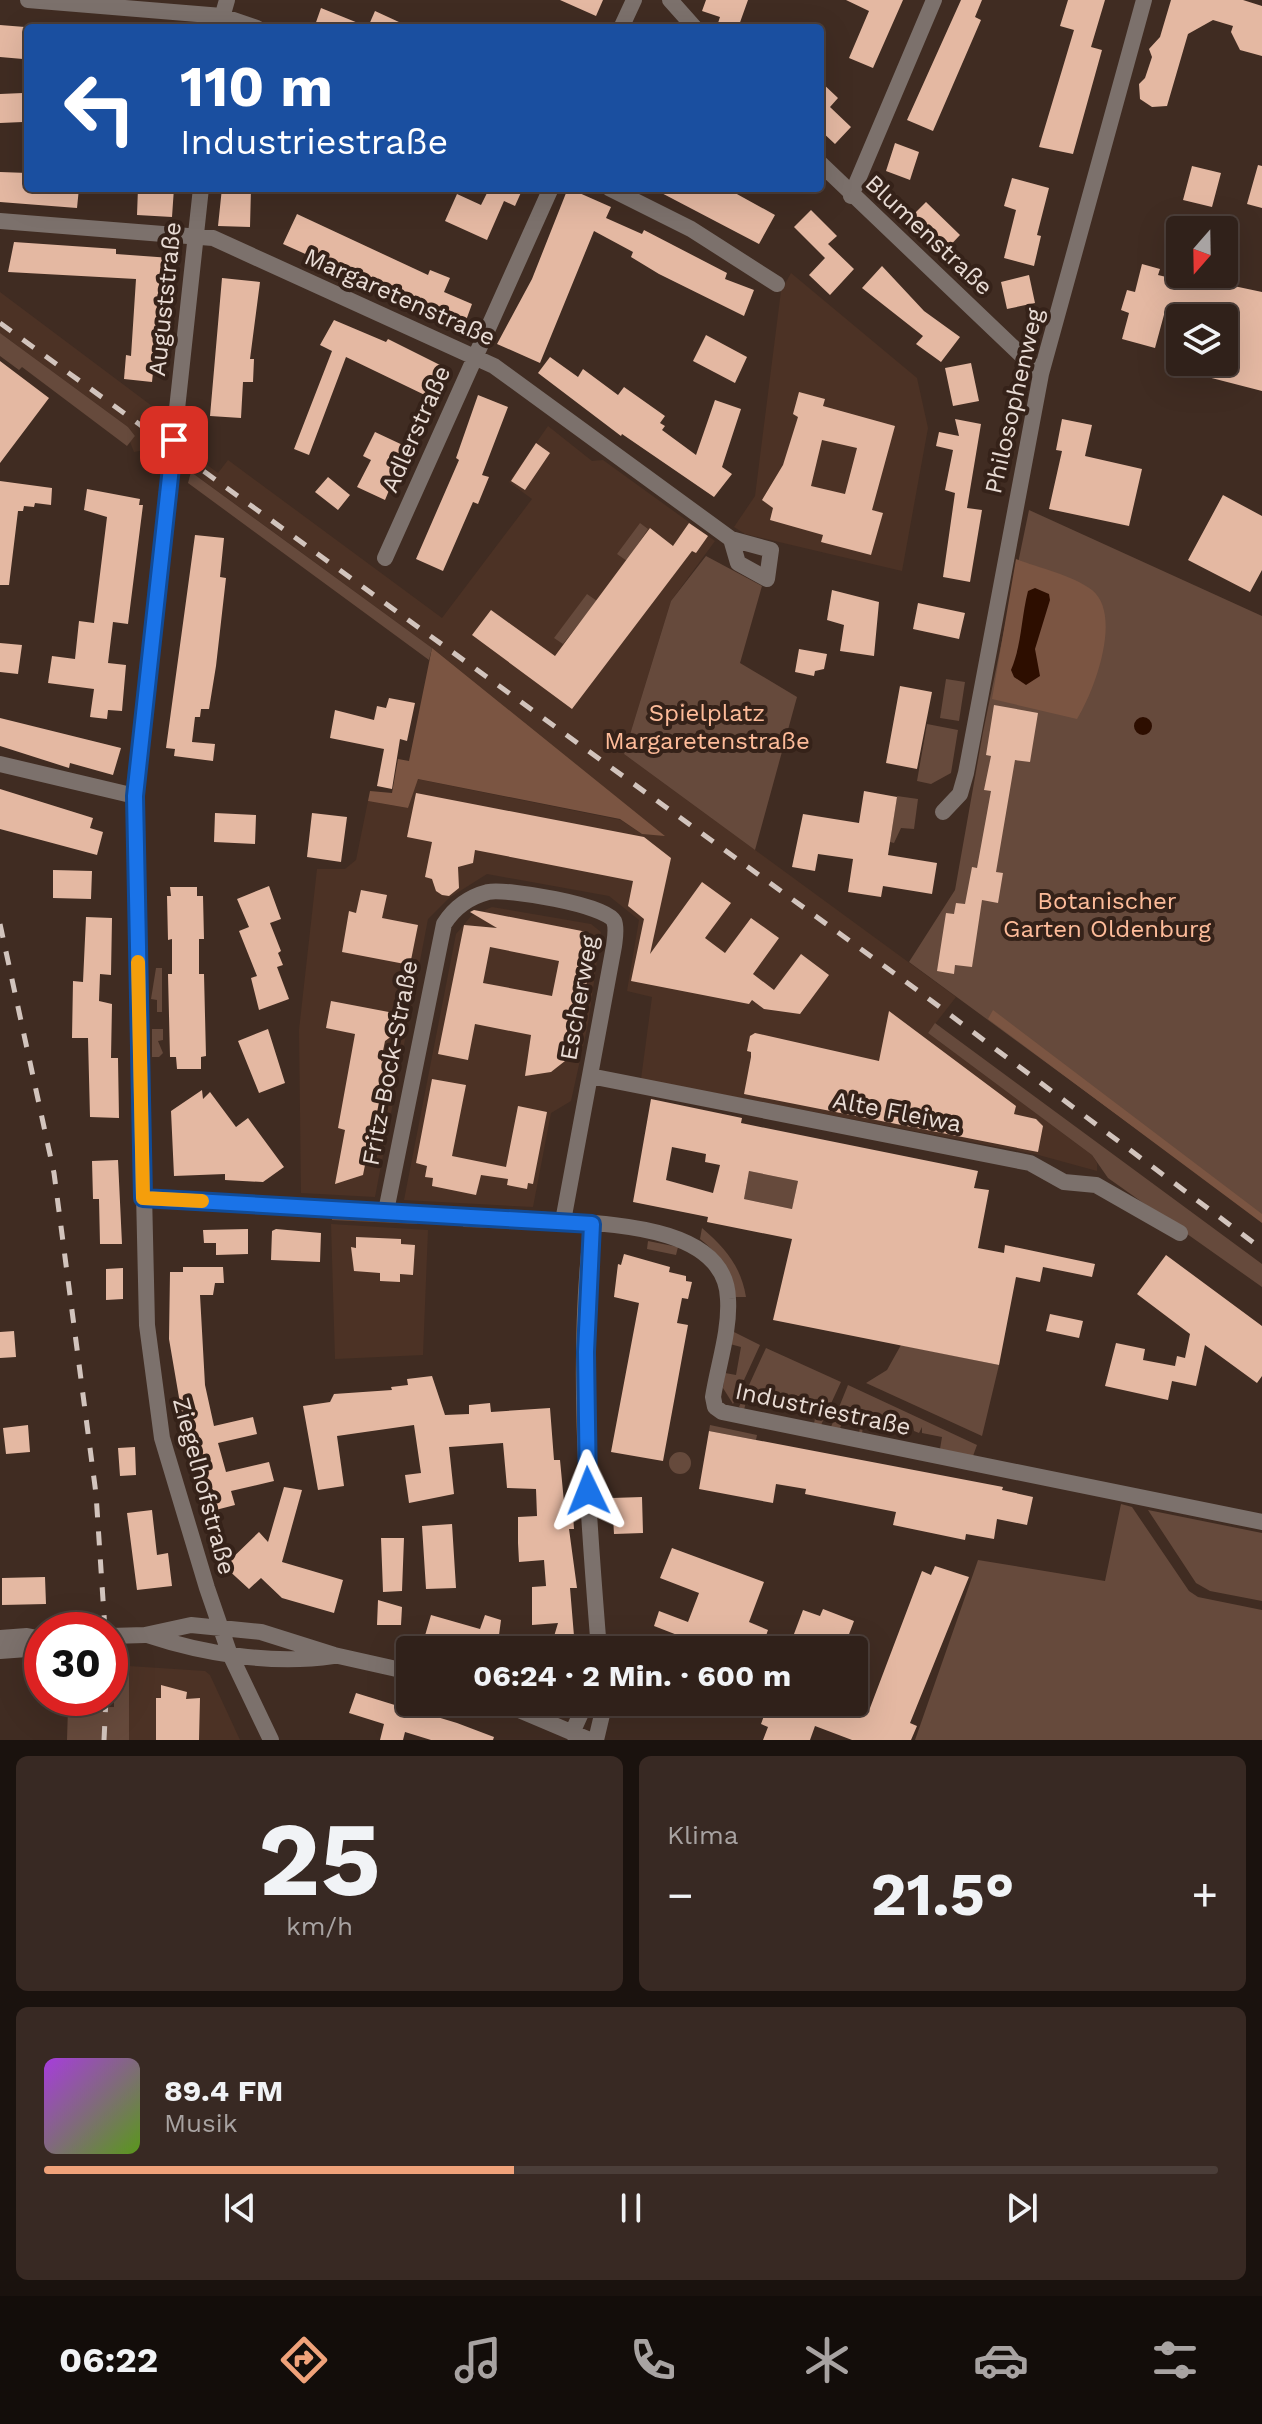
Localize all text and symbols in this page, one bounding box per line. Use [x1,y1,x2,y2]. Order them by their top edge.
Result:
text: 110 m [180,54,333,120]
icon: left [48,56,152,160]
text: Industriestraße [180,121,448,163]
street label: Blumenstraße [860,169,998,301]
north arrow [1166,216,1238,288]
map controls [1166,216,1238,376]
street label: Auguststraße [143,220,187,378]
street label: Margaretenstraße [300,242,500,352]
button: layers [1166,304,1238,376]
street label: Philosophenweg [979,305,1049,496]
street label: Adlerstraße [376,361,456,497]
pin [140,406,208,474]
icon: arrive [152,418,196,462]
park label: Spielplatz Margaretenstraße [604,699,810,755]
park label: Botanischer Garten Oldenburg [1003,887,1211,943]
street label: Escherweg [554,933,604,1063]
street label: Fritz-Bock-Straße [356,958,424,1168]
street label: Alte Fleiwa [830,1086,964,1138]
street label: Industriestraße [733,1377,913,1441]
street label: Ziegelhofstraße [167,1394,241,1578]
position arrow [546,1449,630,1533]
speed limit sign: 30 [24,1612,128,1716]
text: 06:24 · 2 Min. · 600 m [473,1658,791,1693]
text: 25 [258,1798,381,1920]
text: Klima [667,1820,738,1850]
text: 21.5° [871,1859,1014,1930]
text: − [667,1869,694,1921]
text: + [1191,1869,1218,1921]
text: km/h [286,1911,353,1941]
text: 89.4 FM [164,2073,283,2108]
text: Musik [164,2108,237,2138]
icon: previous [218,2186,262,2230]
icon: pause [609,2186,653,2230]
icon: next [1000,2186,1044,2230]
icon: directions [276,2332,332,2388]
icon: music [450,2332,506,2388]
icon: phone [625,2332,681,2388]
icon: climate [799,2332,855,2388]
icon: car [973,2332,1029,2388]
icon: filters [1147,2332,1203,2388]
text: 06:22 [59,2339,158,2381]

